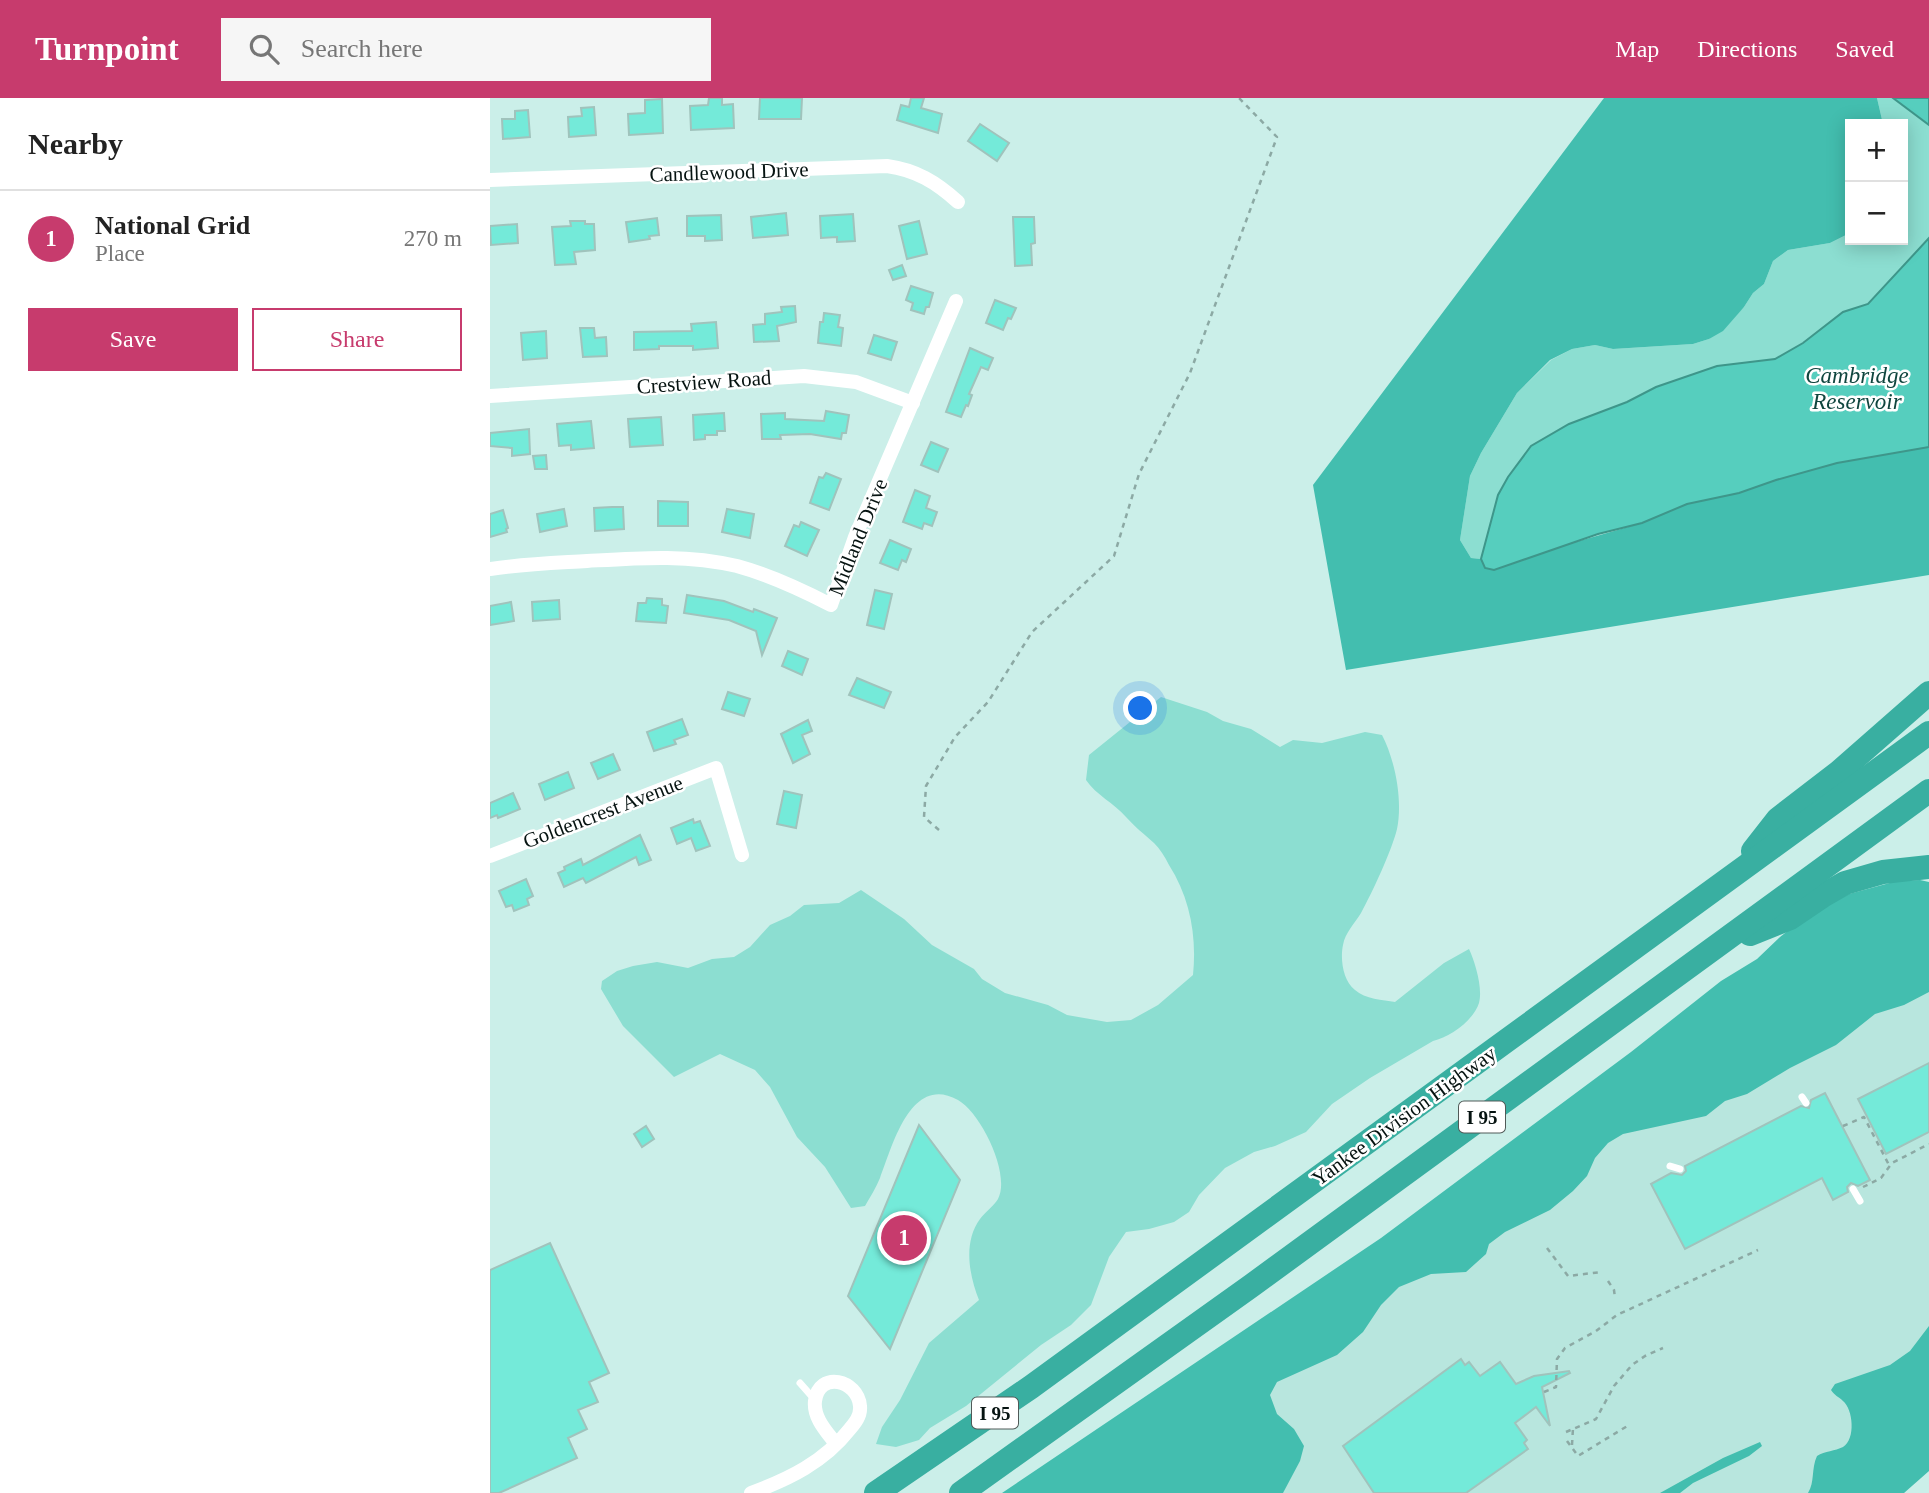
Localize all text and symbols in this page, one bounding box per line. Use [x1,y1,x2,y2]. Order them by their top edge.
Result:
search box [221,18,711,81]
icon: search [245,30,283,68]
text: Turnpoint [35,31,179,67]
text: Search here [301,34,423,63]
text: Map [1615,36,1659,62]
text: Directions [1697,36,1797,62]
text: Saved [1835,36,1894,62]
map controls [1845,119,1908,245]
button: + [1845,119,1908,182]
text: Nearby [28,127,123,160]
street label: Candlewood Drive [649,157,809,187]
button: − [1845,182,1908,245]
text: National Grid [95,211,250,240]
text: 1 [45,226,57,251]
text: 270 m [404,226,462,251]
text: Place [95,241,145,266]
button: Save [28,308,238,371]
button: Share [252,308,462,371]
water label: Cambridge Reservoir [1805,363,1909,414]
street label: Crestview Road [636,365,773,399]
street label: Midland Drive [824,475,892,599]
your location [1123,691,1157,725]
street label: Goldencrest Avenue [520,770,686,854]
street label: Yankee Division Highway [1307,1041,1501,1191]
road number: I 95 [1459,1102,1505,1133]
pin: 1 [881,1212,927,1264]
road number: I 95 [972,1398,1018,1428]

